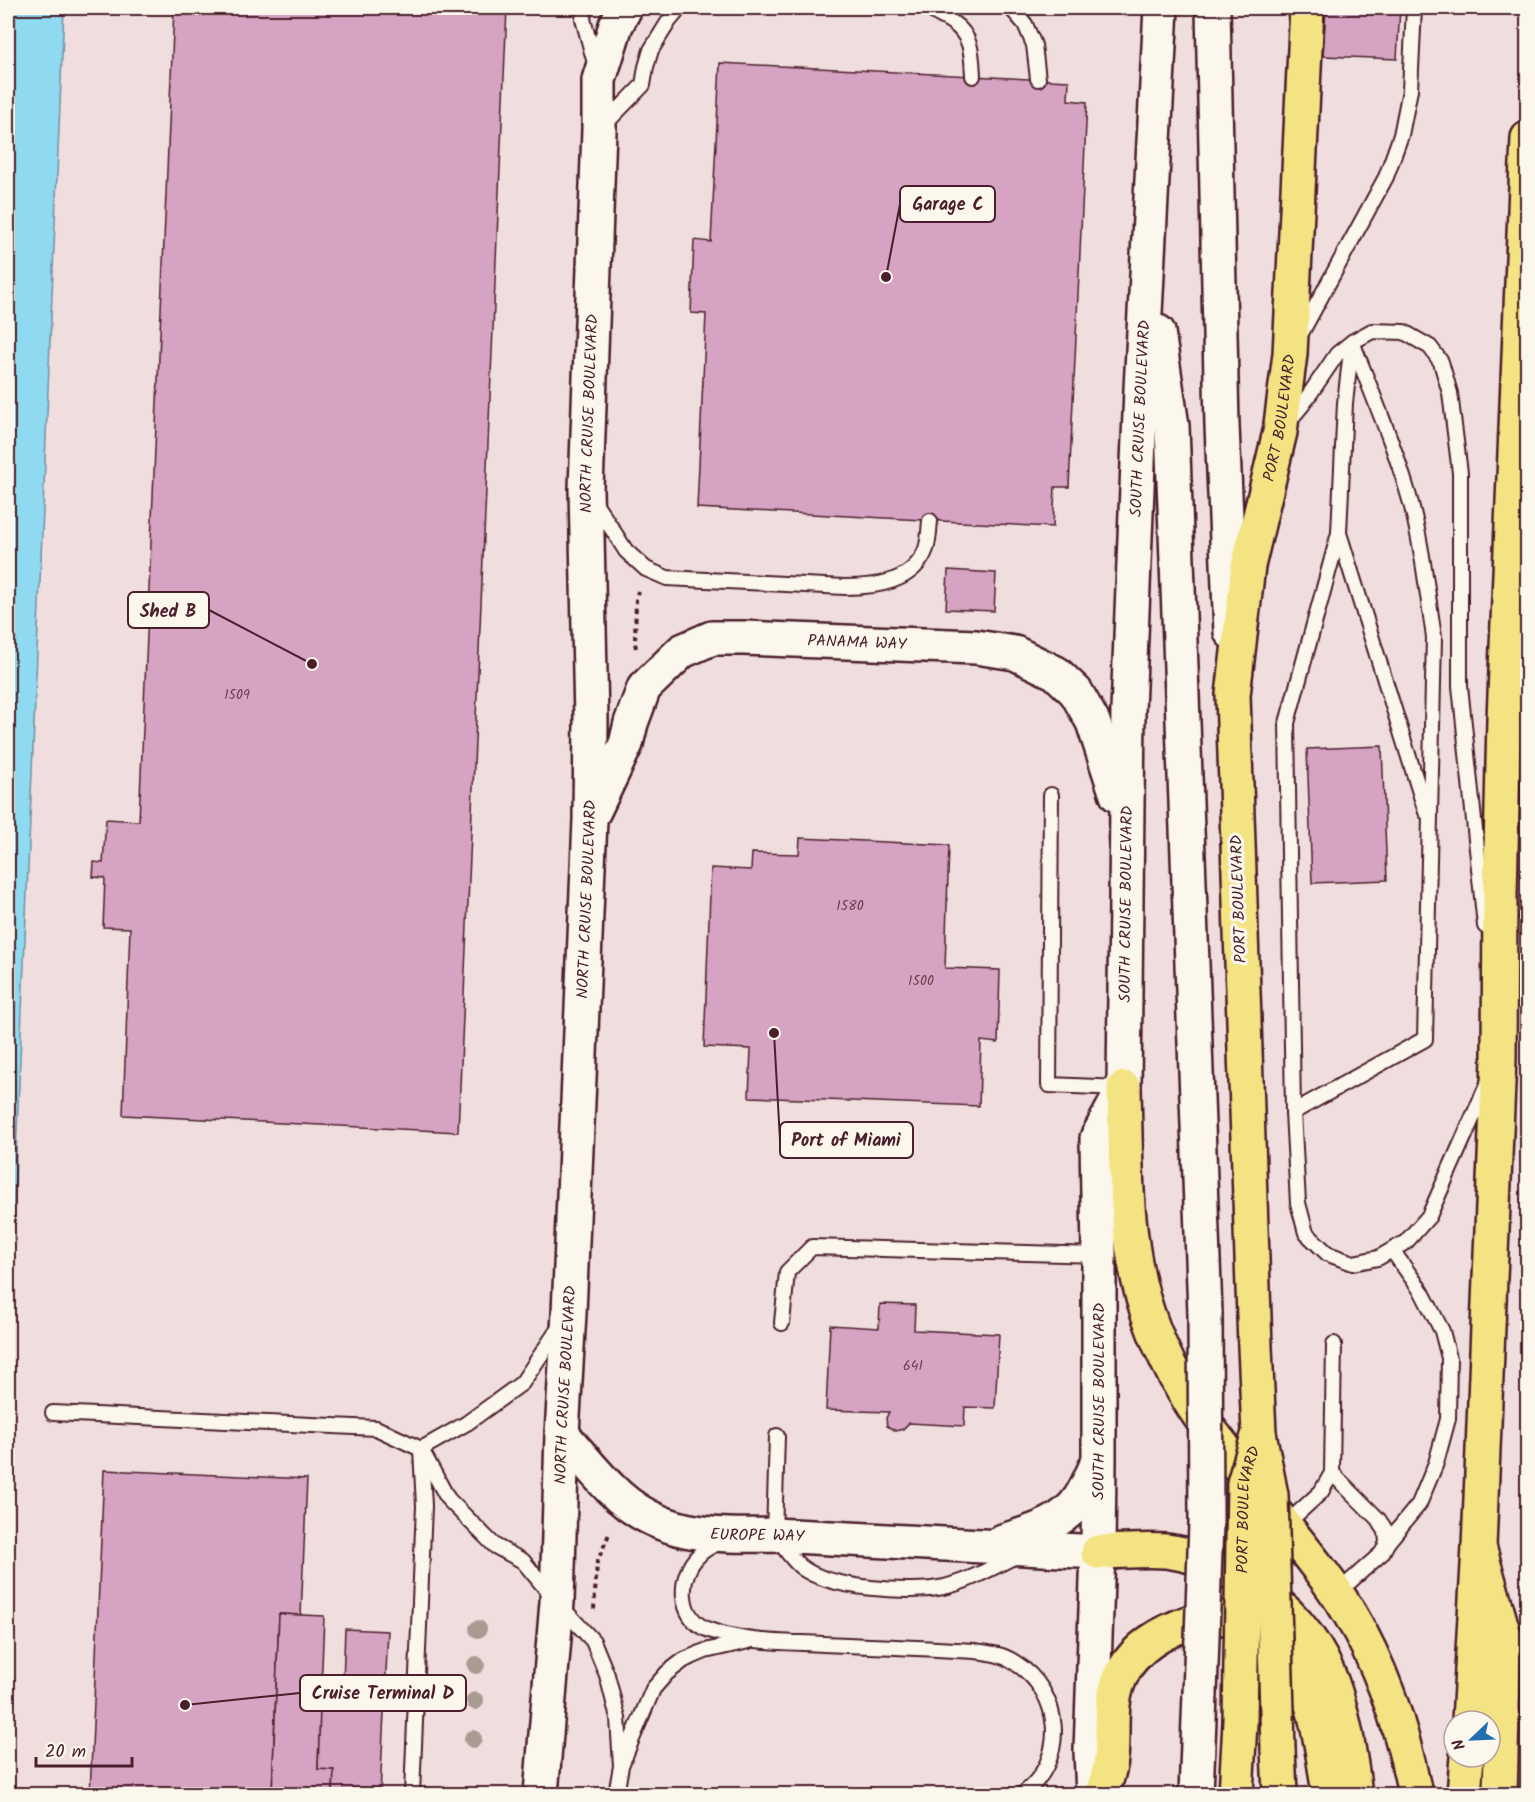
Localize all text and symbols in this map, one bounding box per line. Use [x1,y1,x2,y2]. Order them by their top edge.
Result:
callout: Garage C [900,186,995,222]
text: Garage C [912,191,984,220]
street label: NORTH CRUISE BOULEVARD [573,314,605,513]
street label: SOUTH CRUISE BOULEVARD [1123,319,1157,517]
street label: PORT BOULEVARD [1256,353,1302,484]
callout: Shed B [128,592,209,628]
text: Shed B [140,598,196,627]
street label: PANAMA WAY [807,628,908,657]
house number: 1509 [224,684,250,706]
street label: NORTH CRUISE BOULEVARD [570,800,603,999]
street label: SOUTH CRUISE BOULEVARD [1112,805,1139,1003]
street label: PORT BOULEVARD [1224,834,1254,964]
house number: 1580 [836,895,864,917]
house number: 1500 [908,970,934,992]
callout: Port of Miami [780,1122,913,1158]
text: Port of Miami [791,1127,901,1156]
street label: NORTH CRUISE BOULEVARD [548,1285,583,1485]
street label: SOUTH CRUISE BOULEVARD [1086,1303,1112,1500]
house number: 641 [903,1355,923,1377]
street label: PORT BOULEVARD [1230,1443,1267,1573]
street label: EUROPE WAY [709,1521,806,1549]
callout: Cruise Terminal D [300,1675,466,1711]
text: Cruise Terminal D [312,1680,454,1709]
north arrow [1442,1709,1502,1769]
scale bar [36,1730,132,1768]
text: N [1446,1735,1473,1754]
text: 20 m [45,1738,86,1767]

